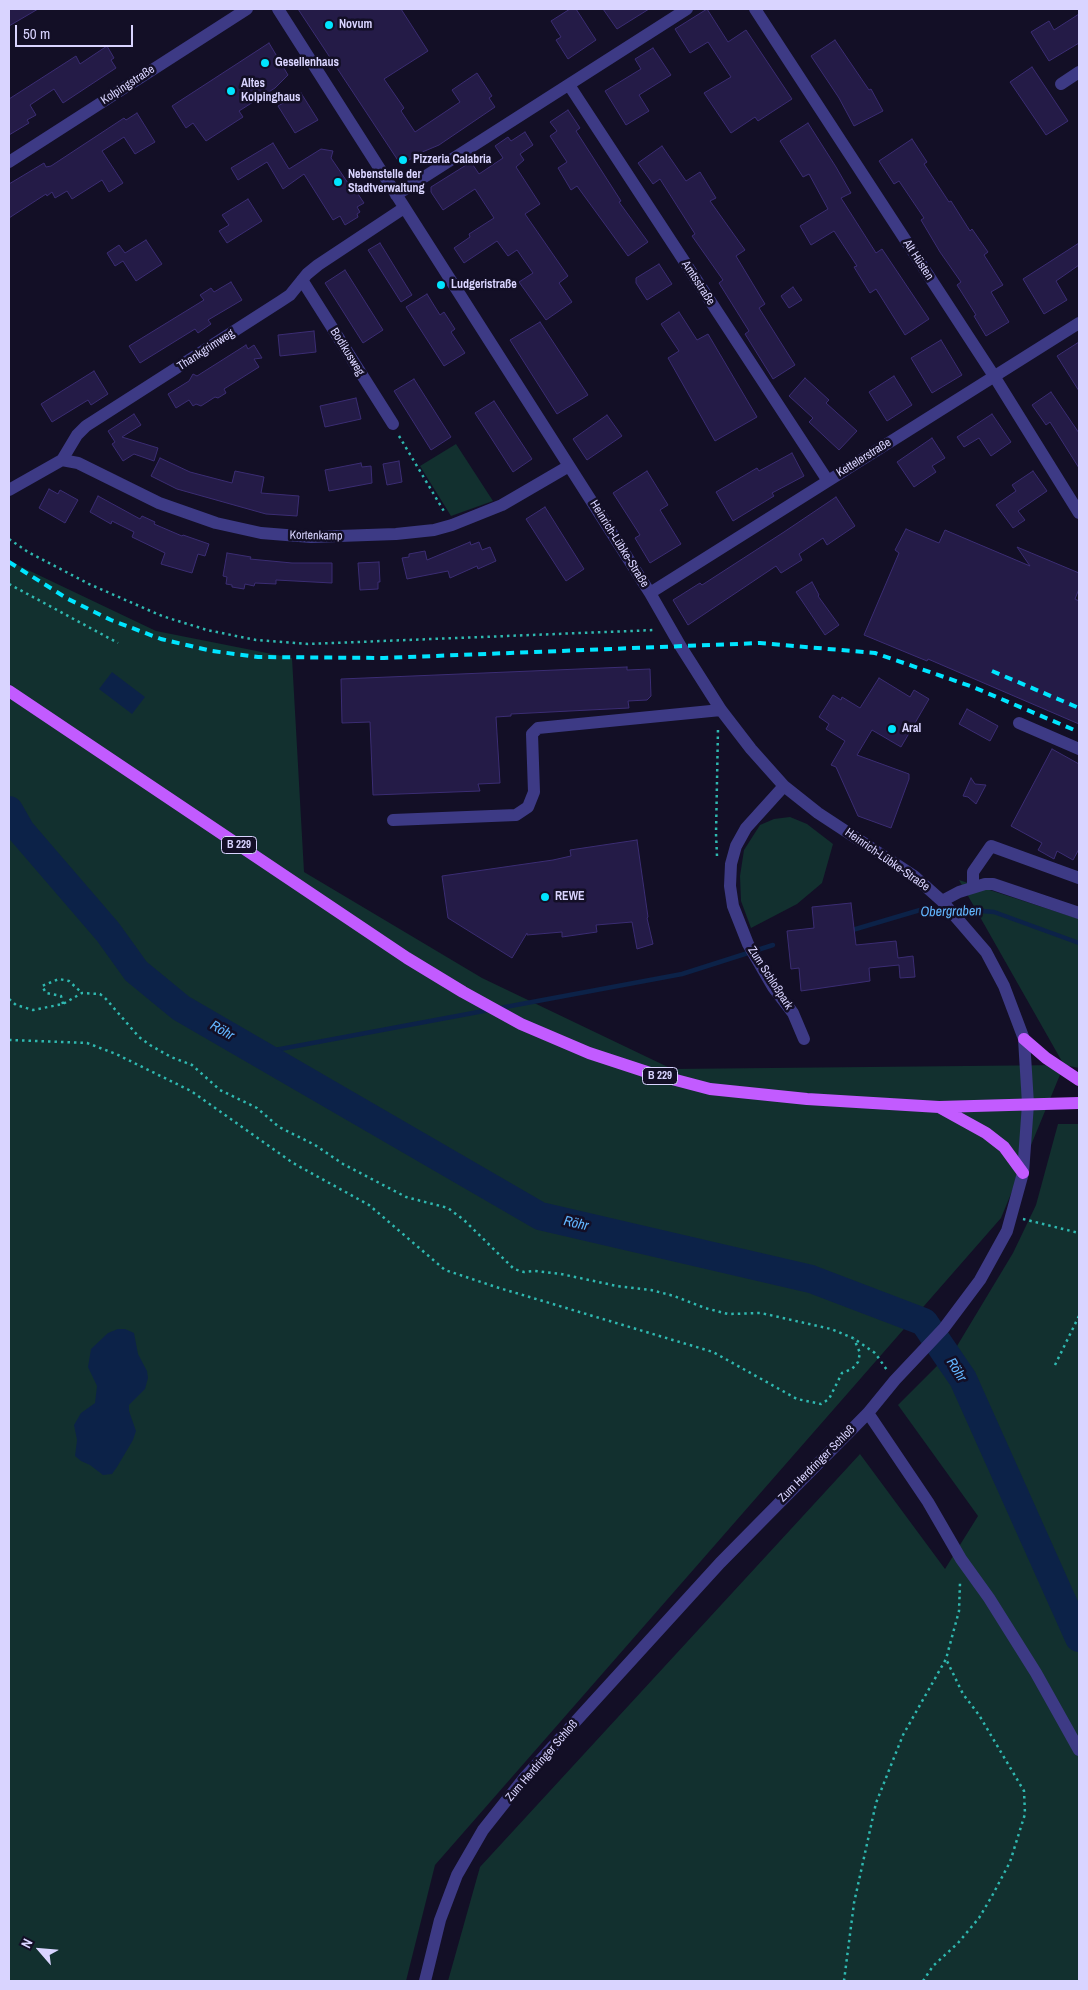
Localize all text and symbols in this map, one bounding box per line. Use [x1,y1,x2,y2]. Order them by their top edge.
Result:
scale bar [18,15,135,47]
place label: Novum [339,18,372,32]
marker: Novum [323,19,335,31]
text: 50 m [23,23,50,44]
place label: Gesellenhaus [275,56,339,70]
marker: Gesellenhaus [259,57,271,69]
street label: Kolpingstraße [98,62,158,108]
place label: Altes Kolpinghaus [241,77,301,105]
marker: Altes Kolpinghaus [225,85,237,97]
place label: Pizzeria Calabria [413,153,491,167]
marker: Pizzeria Calabria [397,154,409,166]
place label: Nebenstelle der Stadtverwaltung [348,168,425,196]
marker: Nebenstelle der Stadtverwaltung [332,176,344,188]
street label: Alt Hüsten [900,237,936,283]
street label: Amtsstraße [678,258,718,308]
place label: Ludgeristraße [451,278,517,292]
marker: Ludgeristraße [435,279,447,291]
street label: Bodikusweg [327,325,367,379]
street label: Thankgrimweg [175,326,237,374]
street label: Kettelerstraße [834,436,894,480]
street label: Heinrich-Lübke-Straße [586,498,652,590]
street label: Kortenkamp [289,528,343,544]
place label: Aral [902,722,921,736]
marker: Aral [886,723,898,735]
street label: Heinrich-Lübke-Straße [842,825,932,895]
road number: B 229 [222,836,256,854]
place label: REWE [555,890,585,904]
marker: REWE [539,891,551,903]
water label: Obergraben [920,903,982,921]
street label: Zum Schloßpark [744,944,796,1012]
water label: Röhr [207,1018,237,1044]
road number: B 229 [642,1068,678,1084]
water label: Röhr [562,1213,590,1235]
water label: Röhr [942,1355,970,1385]
street label: Zum Herdringer Schloß [776,1423,858,1505]
street label: Zum Herdringer Schloß [503,1717,581,1805]
north arrow [15,1925,65,1975]
text: N [17,1935,37,1951]

